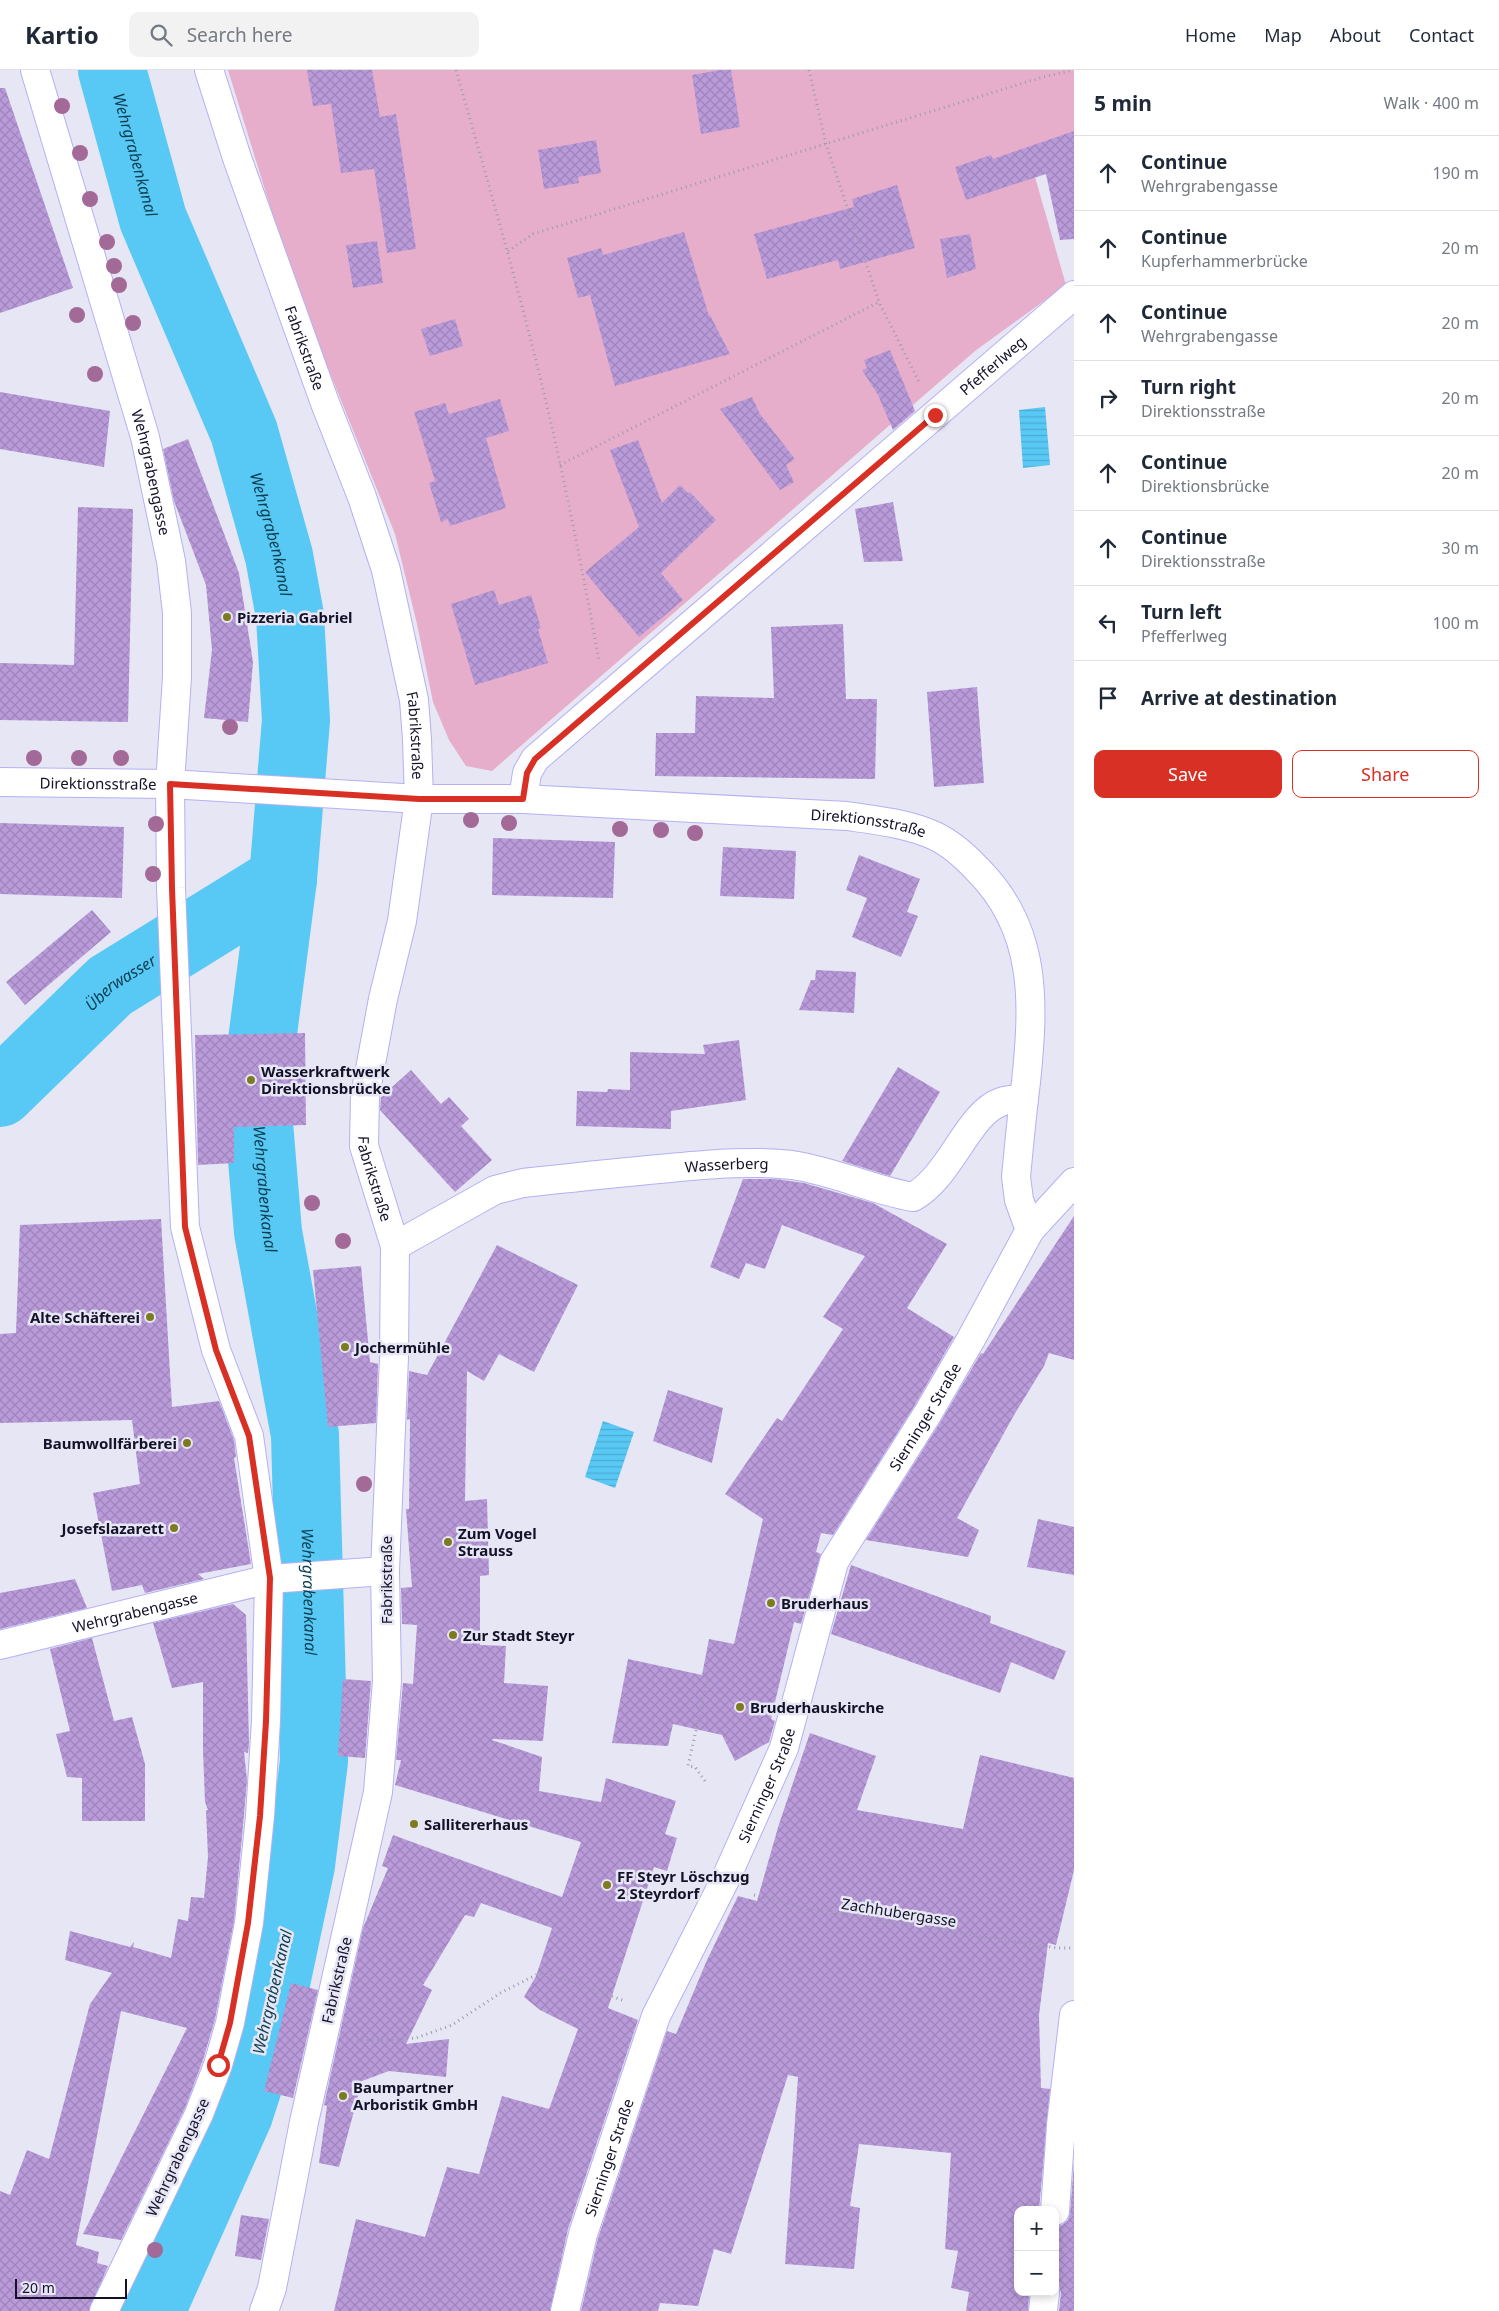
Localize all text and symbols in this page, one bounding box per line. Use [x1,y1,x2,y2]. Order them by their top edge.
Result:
search box [129,12,479,57]
text: Kartio [25,18,99,51]
icon: search [147,21,175,49]
text: Search here [187,22,292,48]
text: Home [1185,23,1236,47]
text: Map [1264,23,1302,47]
text: About [1330,23,1381,47]
text: Contact [1409,23,1474,47]
text: 5 min [1094,89,1152,117]
water label: Wehrgrabenkanal [108,91,163,220]
text: Walk · 400 m [1384,92,1479,114]
text: Continue [1141,149,1227,175]
icon: ahead [1094,159,1122,187]
text: 190 m [1432,162,1479,184]
text: Wehrgrabengasse [1141,175,1278,197]
text: Continue [1141,224,1227,250]
icon: ahead [1094,234,1122,262]
text: 20 m [1442,237,1479,259]
text: Kupferhammerbrücke [1141,250,1308,272]
text: Continue [1141,299,1227,325]
street label: Fabrikstraße [281,303,330,393]
icon: ahead [1094,309,1122,337]
text: 20 m [1442,312,1479,334]
text: Wehrgrabengasse [1141,325,1278,347]
street label: Pfefferlweg [955,331,1030,399]
text: Turn right [1141,374,1236,400]
icon: right [1094,384,1122,412]
text: 20 m [1442,387,1479,409]
text: Direktionsstraße [1141,400,1266,422]
route end [924,404,947,427]
street label: Wehrgrabengasse [127,407,175,537]
text: Continue [1141,449,1227,475]
icon: ahead [1094,459,1122,487]
text: 20 m [1442,462,1479,484]
water label: Wehrgrabenkanal [245,470,297,599]
text: Direktionsbrücke [1141,475,1269,497]
text: Continue [1141,524,1227,550]
icon: ahead [1094,534,1122,562]
text: 30 m [1442,537,1479,559]
text: Direktionsstraße [1141,550,1266,572]
text: Turn left [1141,599,1222,625]
place label: Pizzeria Gabriel [237,607,353,627]
icon: left [1094,609,1122,637]
marker: Pizzeria Gabriel [221,611,233,623]
text: 100 m [1432,612,1479,634]
text: Pfefferlweg [1141,625,1227,647]
icon: arrive [1094,684,1122,712]
text: Arrive at destination [1141,685,1337,711]
street label: Fabrikstraße [402,689,428,780]
button: Save [1094,750,1282,798]
button: Share [1292,750,1479,798]
street label: Direktionsstraße [39,772,157,794]
street label: Direktionsstraße [810,804,929,842]
water label: Überwasser [80,949,161,1016]
place label: Wasserkraftwerk Direktionsbrücke [261,1061,391,1098]
marker: Wasserkraftwerk Direktionsbrücke [245,1074,257,1086]
water label: Wehrgrabenkanal [248,1125,283,1255]
street label: Fabrikstraße [354,1136,397,1224]
street label: Wasserberg [684,1153,769,1177]
place label: Alte Schäfterei [30,1307,140,1327]
marker: Alte Schäfterei [144,1311,156,1323]
place label: Jochermühle [353,1337,450,1357]
marker: Jochermühle [339,1341,351,1353]
street label: Sierninger Straße [884,1359,965,1474]
place label: Baumwollfärberei [43,1433,177,1453]
marker: Baumwollfärberei [181,1437,193,1449]
place label: Josefslazarett [60,1518,164,1538]
marker: Josefslazarett [168,1522,180,1534]
place label: Zum Vogel Strauss [458,1523,537,1560]
water label: Wehrgrabenkanal [297,1528,322,1656]
street label: Fabrikstraße [376,1536,396,1624]
marker: Zum Vogel Strauss [442,1536,454,1548]
street label: Wehrgrabengasse [70,1587,200,1637]
place label: Bruderhaus [781,1593,869,1613]
marker: Bruderhaus [765,1597,777,1609]
place label: Zur Stadt Steyr [463,1625,575,1645]
marker: Zur Stadt Steyr [447,1629,459,1641]
place label: Bruderhauskirche [750,1697,884,1717]
marker: Bruderhauskirche [734,1701,746,1713]
street label: Sierninger Straße [733,1726,799,1846]
place label: Sallitererhaus [424,1814,528,1834]
marker: Sallitererhaus [408,1818,420,1830]
place label: FF Steyr Löschzug 2 Steyrdorf [617,1866,749,1903]
marker: FF Steyr Löschzug 2 Steyrdorf [601,1879,613,1891]
street label: Zachhubergasse [840,1893,958,1931]
water label: Wehrgrabenkanal [247,1927,297,2056]
street label: Fabrikstraße [316,1935,356,2025]
route start [207,2054,230,2077]
place label: Baumpartner Arboristik GmbH [353,2077,478,2114]
marker: Baumpartner Arboristik GmbH [337,2090,349,2102]
street label: Wehrgrabengasse [141,2095,213,2219]
street label: Sierninger Straße [580,2096,638,2219]
map controls [1014,2206,1059,2296]
button: + [1014,2206,1059,2251]
button: − [1014,2251,1059,2296]
scale bar [15,2276,128,2299]
text: 20 m [22,2278,55,2297]

